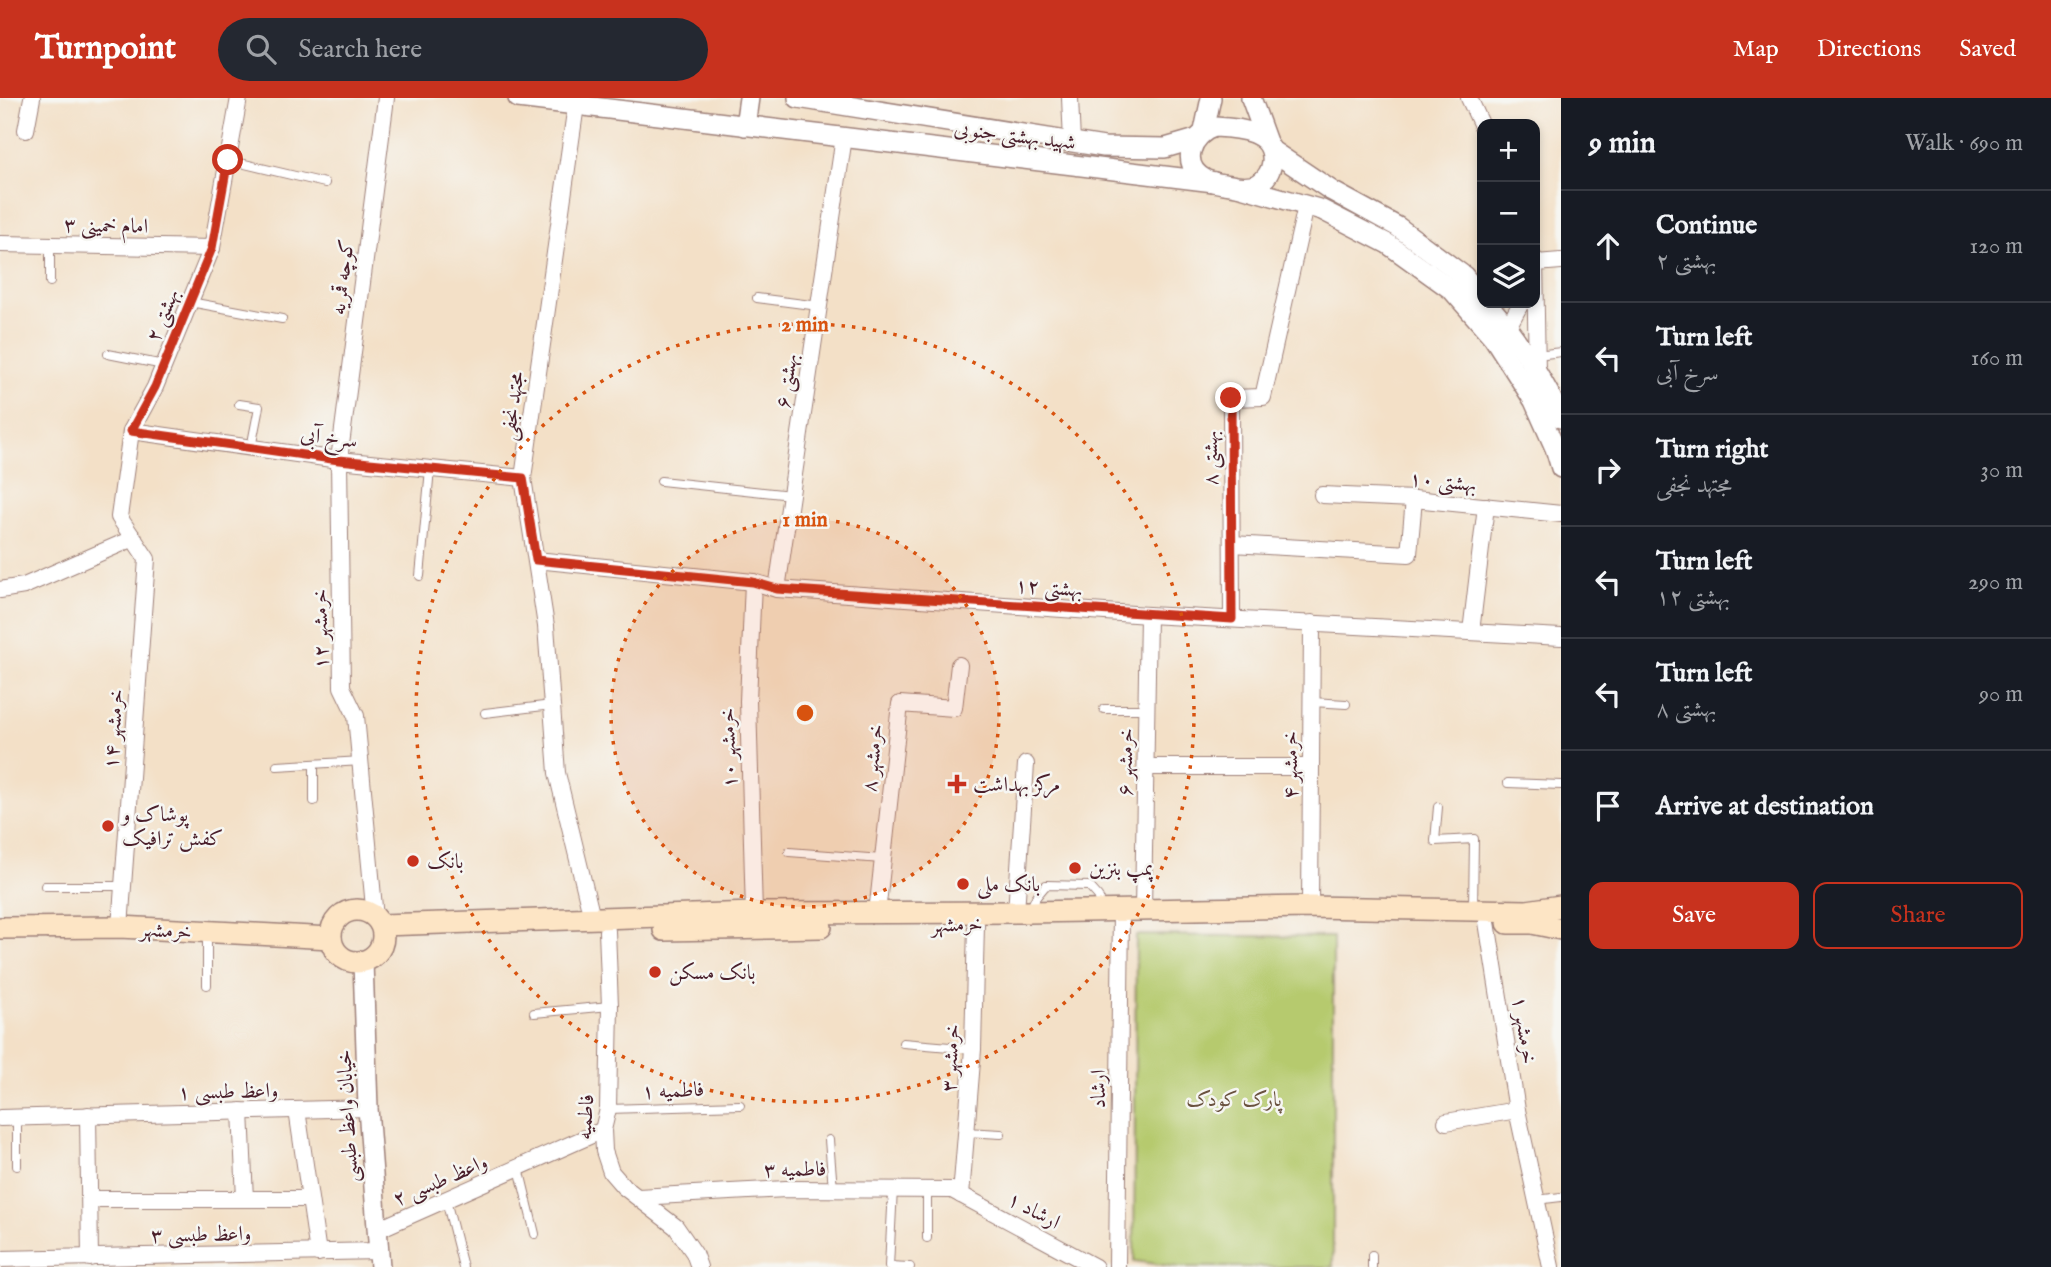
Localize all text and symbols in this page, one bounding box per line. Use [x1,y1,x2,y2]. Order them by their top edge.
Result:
search box [218,18,708,81]
text: Turnpoint [35,28,176,70]
icon: search [242,30,280,68]
text: Search here [298,33,422,66]
text: Map [1733,34,1779,65]
text: Directions [1817,34,1921,65]
text: Saved [1959,34,2016,65]
street label: شهید بهشتی جنوبی [952,116,1077,157]
map controls [1477,119,1540,308]
button: + [1477,119,1540,182]
text: 9 min [1589,125,1656,163]
text: Walk · 690 m [1905,129,2023,158]
route start [212,144,243,175]
button: − [1477,182,1540,245]
text: Continue [1656,209,1757,242]
street label: امام خمینی ۳ [64,212,148,244]
icon: ahead [1589,227,1627,265]
text: 120 m [1970,232,2023,261]
street label: کوچه قمریه [325,238,362,317]
button: layers [1477,245,1540,308]
text: بهشتی ۲ [1656,247,1717,276]
street label: بهشتی ۲ [141,285,186,346]
text: 2 min [781,312,829,339]
text: Turn left [1656,321,1753,354]
icon: left [1589,339,1627,377]
text: 160 m [1971,344,2023,373]
street label: بهشتی ۶ [770,352,805,410]
text: سرخ آبی [1656,359,1719,388]
street label: مجتهد نجفی [495,370,532,442]
route end [1215,382,1246,413]
street label: سرخ آبی [298,421,359,459]
street label: بهشتی ۸ [1198,430,1225,486]
text: Turn right [1656,433,1769,466]
icon: right [1589,451,1627,489]
text: 30 m [1980,456,2023,485]
street label: بهشتی ۱۰ [1408,466,1478,499]
text: مجتهد نجفی [1656,471,1732,500]
text: 1 min [782,507,828,534]
text: Turn left [1656,545,1753,578]
icon: left [1589,563,1627,601]
text: 290 m [1968,568,2023,597]
street label: بهشتی ۱۲ [1014,573,1084,604]
text: بهشتی ۱۲ [1656,583,1730,612]
street label: خرمشهر ۱۲ [307,588,336,670]
text: Turn left [1656,657,1753,690]
icon: left [1589,675,1627,713]
text: 90 m [1979,680,2023,709]
street label: خرمشهر ۱۴ [98,688,131,770]
text: بهشتی ۸ [1656,695,1717,724]
centre of rings [793,701,817,725]
street label: خرمشهر ۱۰ [715,707,744,789]
street label: خرمشهر ۸ [856,723,890,794]
street label: خرمشهر ۶ [1112,728,1141,796]
street label: خرمشهر ۴ [1278,731,1305,799]
place label: مرکز بهداشت [973,772,1060,799]
marker: مرکز بهداشت [947,774,967,794]
icon: arrive [1589,787,1627,825]
text: Arrive at destination [1656,790,1874,823]
place label: پوشاک و کفش ترافیک [120,802,223,853]
marker: پوشاک و کفش ترافیک [100,818,116,834]
place label: بانک [427,849,464,876]
marker: بانک [405,853,421,869]
place label: پمپ بنزین [1089,856,1154,884]
marker: پمپ بنزین [1067,860,1083,876]
place label: بانک ملی [977,872,1040,900]
marker: بانک ملی [955,876,971,892]
button: Save [1589,882,1799,949]
button: Share [1813,882,2023,949]
street label: خرمشهر [929,911,983,940]
street label: خرمشهر [138,917,192,946]
place label: بانک مسکن [669,960,756,987]
marker: بانک مسکن [647,964,663,980]
street label: خرمشهر ۱ [1505,994,1542,1066]
street label: خرمشهر ۳ [936,1023,967,1093]
street label: خیابان واعظ طبسی [332,1049,365,1183]
street label: ارشاد [1086,1069,1113,1109]
street label: فاطمیه ۱ [641,1077,705,1106]
street label: واعظ طبسی ۱ [178,1078,279,1107]
park label: پارک کودک [1186,1087,1283,1114]
street label: فاطمیه [571,1093,602,1141]
street label: واعظ طبسی ۲ [389,1149,492,1213]
street label: فاطمیه ۳ [763,1156,827,1185]
street label: ارشاد ۱ [1002,1186,1064,1236]
street label: واعظ طبسی ۳ [151,1221,252,1250]

